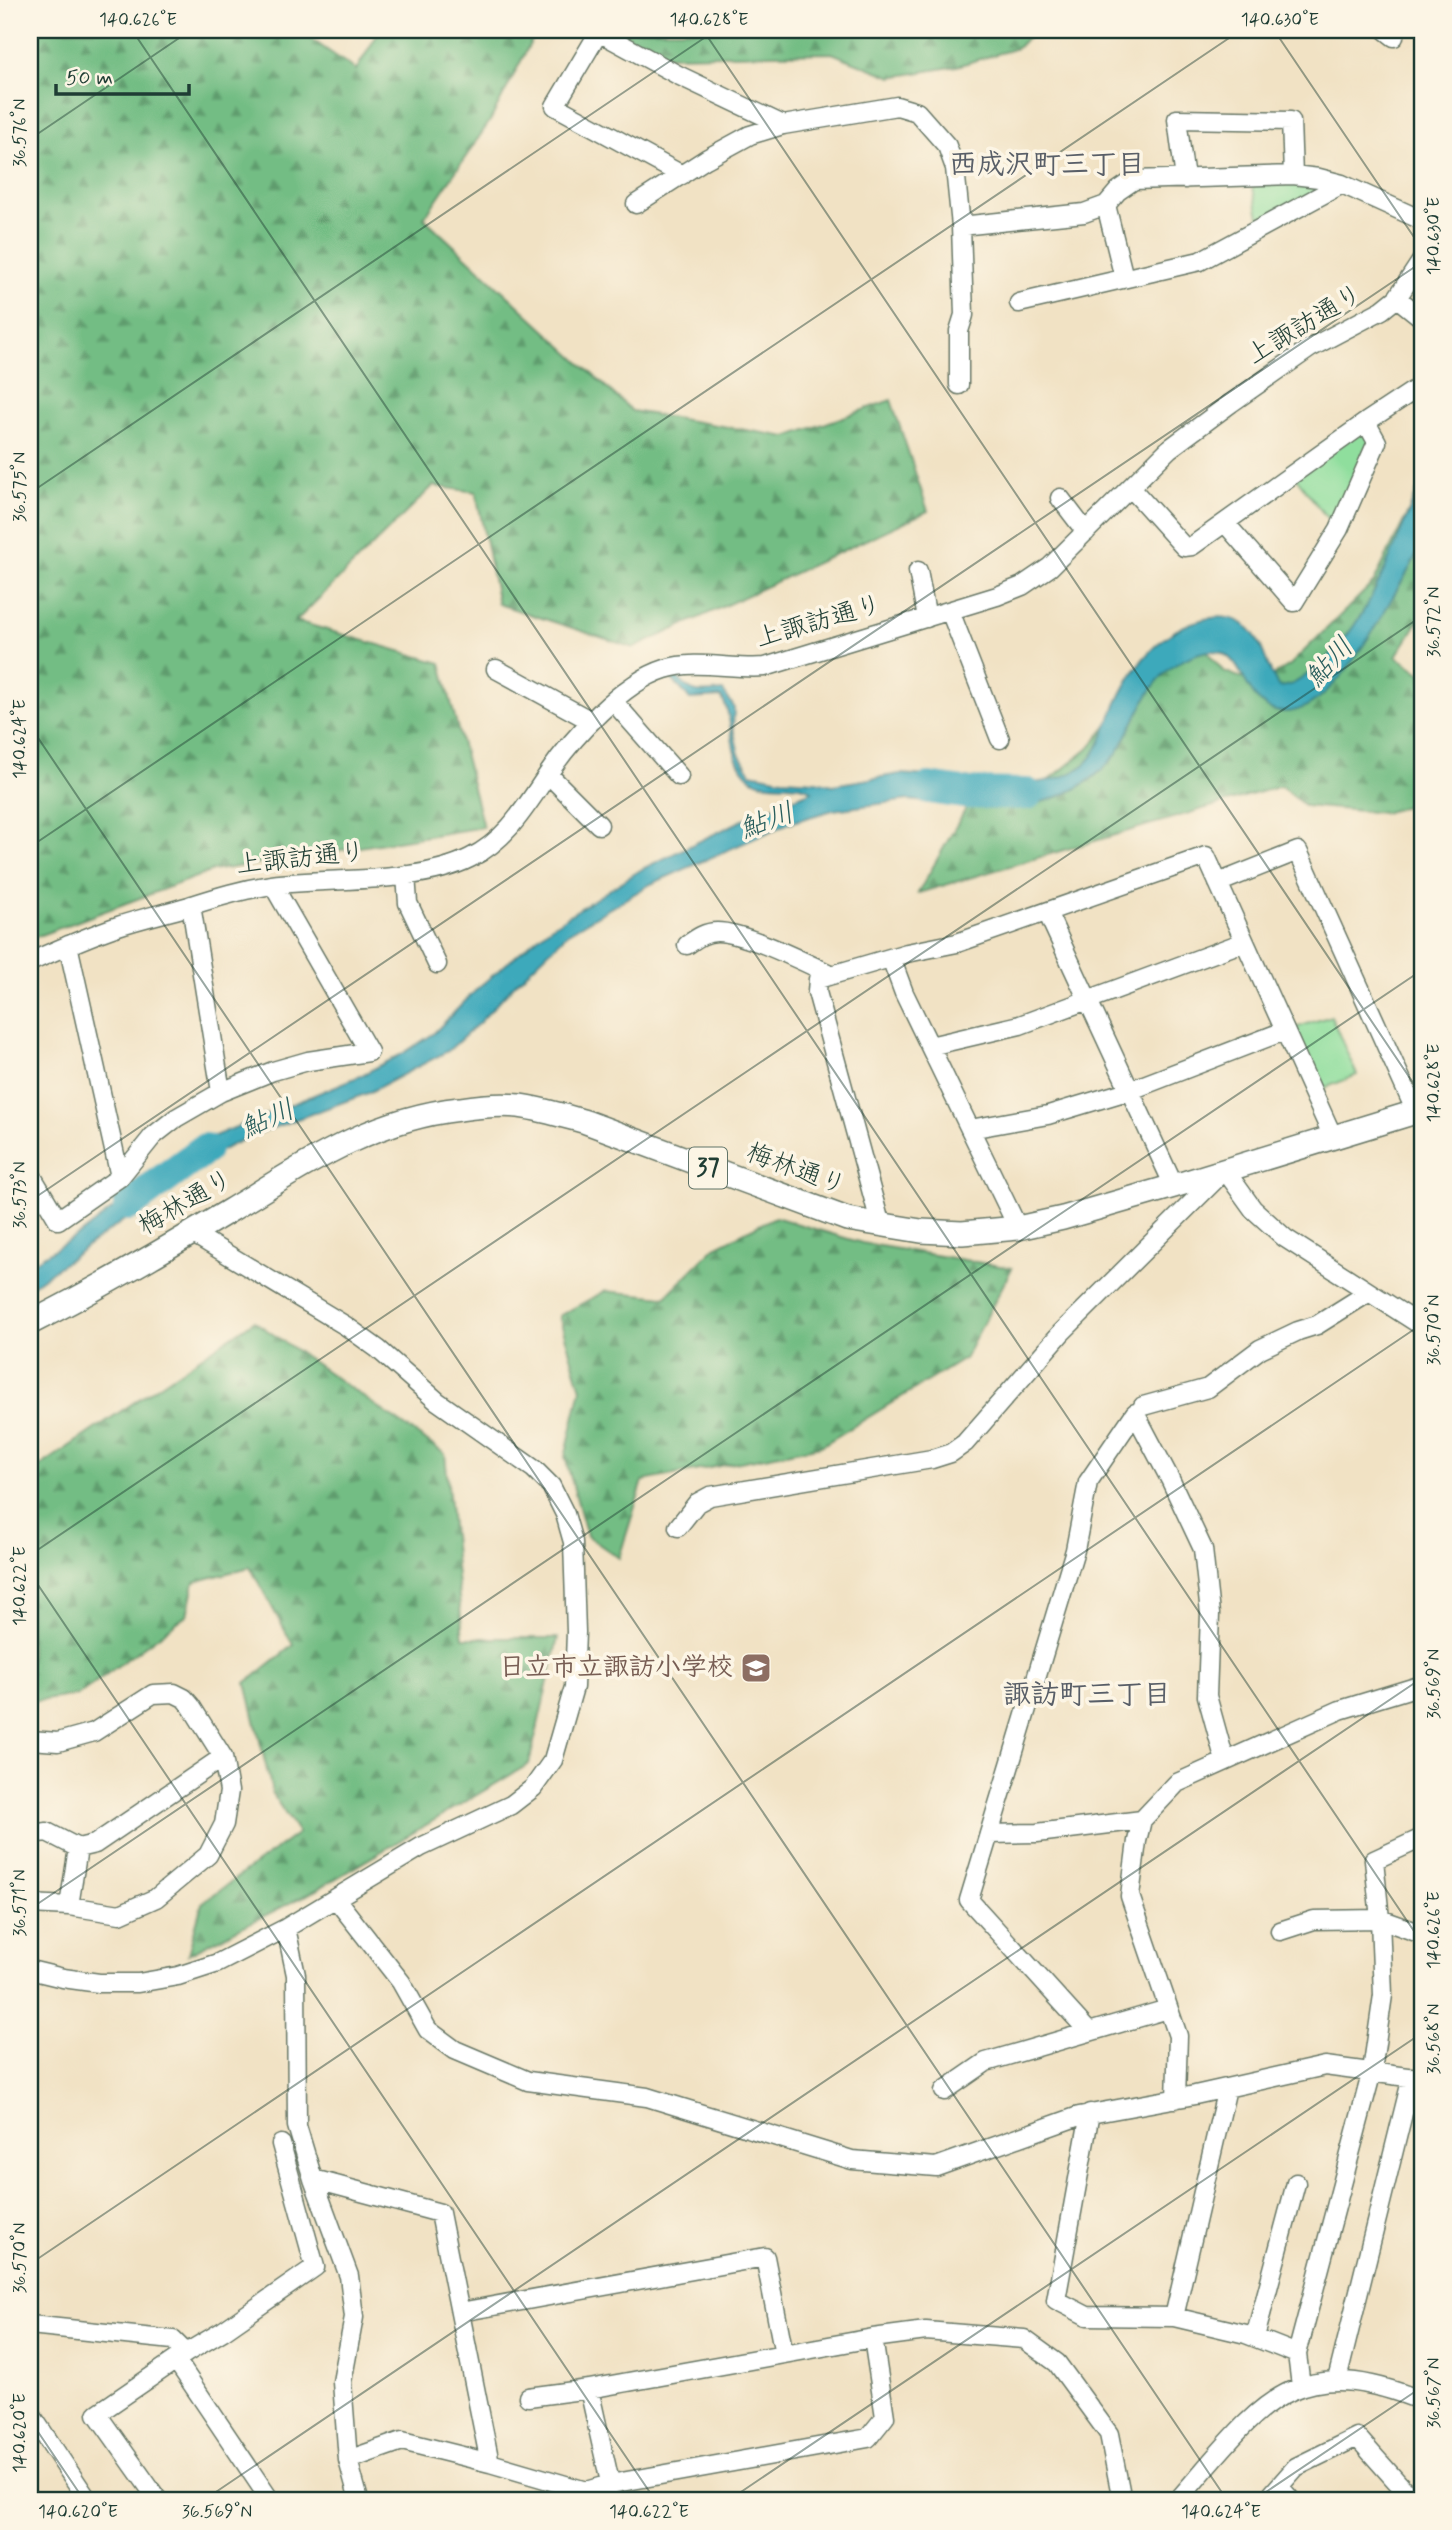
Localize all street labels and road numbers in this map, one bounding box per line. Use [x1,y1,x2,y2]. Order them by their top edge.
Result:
street label: 上諏訪通り [1241,277,1369,373]
street label: 上諏訪通り [752,588,886,656]
street label: 上諏訪通り [235,835,367,883]
street label: 梅林通り [741,1136,851,1204]
road number: 37 [689,1148,727,1188]
street label: 梅林通り [132,1162,240,1244]

